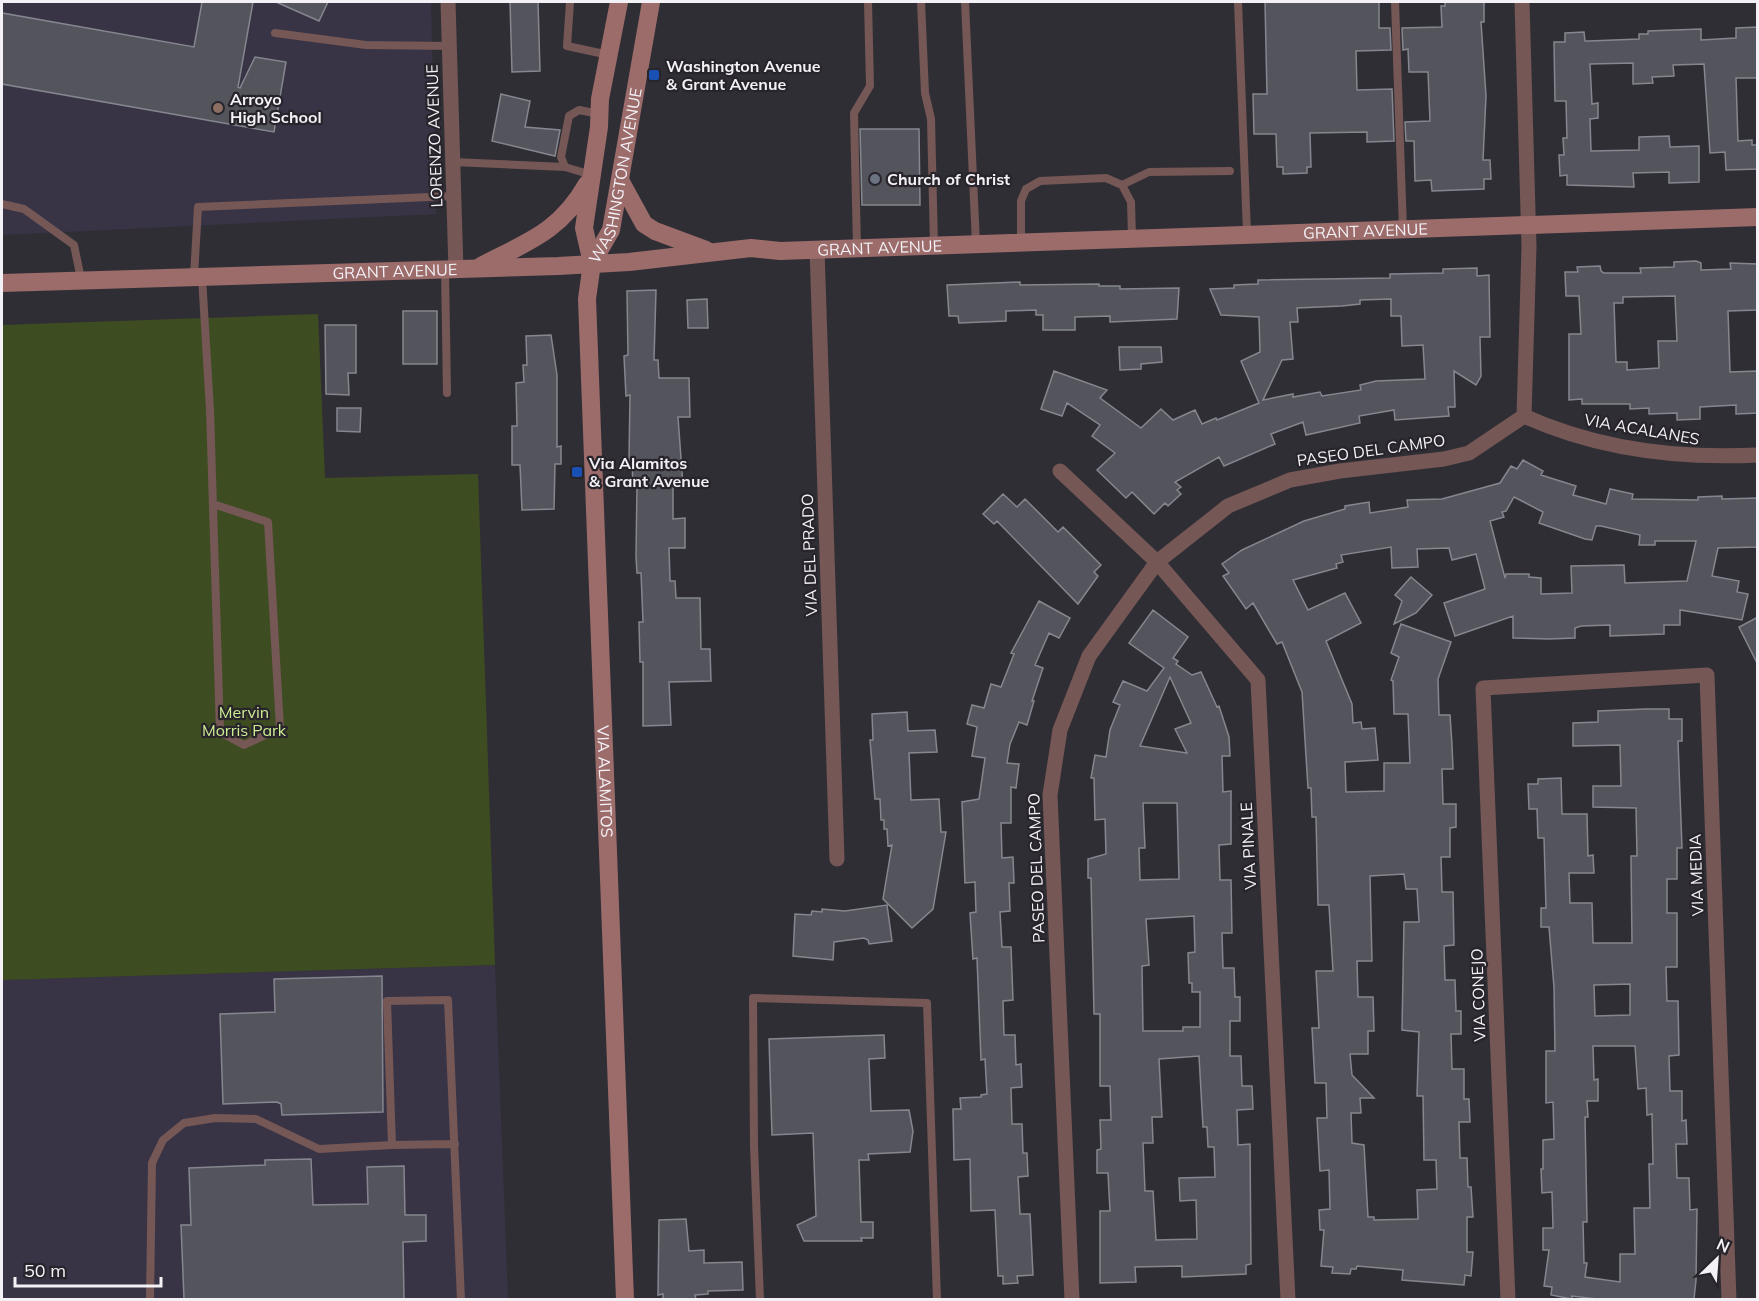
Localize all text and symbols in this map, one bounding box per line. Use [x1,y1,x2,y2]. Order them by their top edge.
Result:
place label: Washington Avenue & Grant Avenue [666,56,821,94]
street label: LORENZO AVENUE [422,64,446,208]
marker: Washington Avenue & Grant Avenue [647,68,661,82]
street label: WASHINGTON AVENUE [584,86,646,266]
place label: Arroyo High School [230,89,322,127]
marker: Arroyo High School [211,101,225,115]
place label: Church of Christ [887,169,1010,189]
marker: Church of Christ [868,172,882,186]
street label: GRANT AVENUE [1303,218,1428,243]
street label: GRANT AVENUE [817,235,942,260]
street label: GRANT AVENUE [332,259,457,283]
street label: VIA ACALANES [1583,409,1701,449]
street label: PASEO DEL CAMPO [1295,430,1447,470]
place label: Via Alamitos & Grant Avenue [588,453,710,491]
marker: Via Alamitos & Grant Avenue [570,465,584,479]
street label: VIA DEL PRADO [797,493,821,617]
park label: Mervin Morris Park [202,702,287,740]
street label: VIA ALAMITOS [593,725,617,838]
street label: PASEO DEL CAMPO [1023,793,1049,943]
street label: VIA PINALE [1236,802,1260,890]
street label: VIA MEDIA [1685,833,1707,916]
street label: VIA CONEJO [1466,948,1490,1042]
north arrow [1687,1229,1747,1289]
text: N [1714,1234,1733,1257]
scale bar [15,1250,160,1288]
text: 50 m [24,1259,66,1282]

